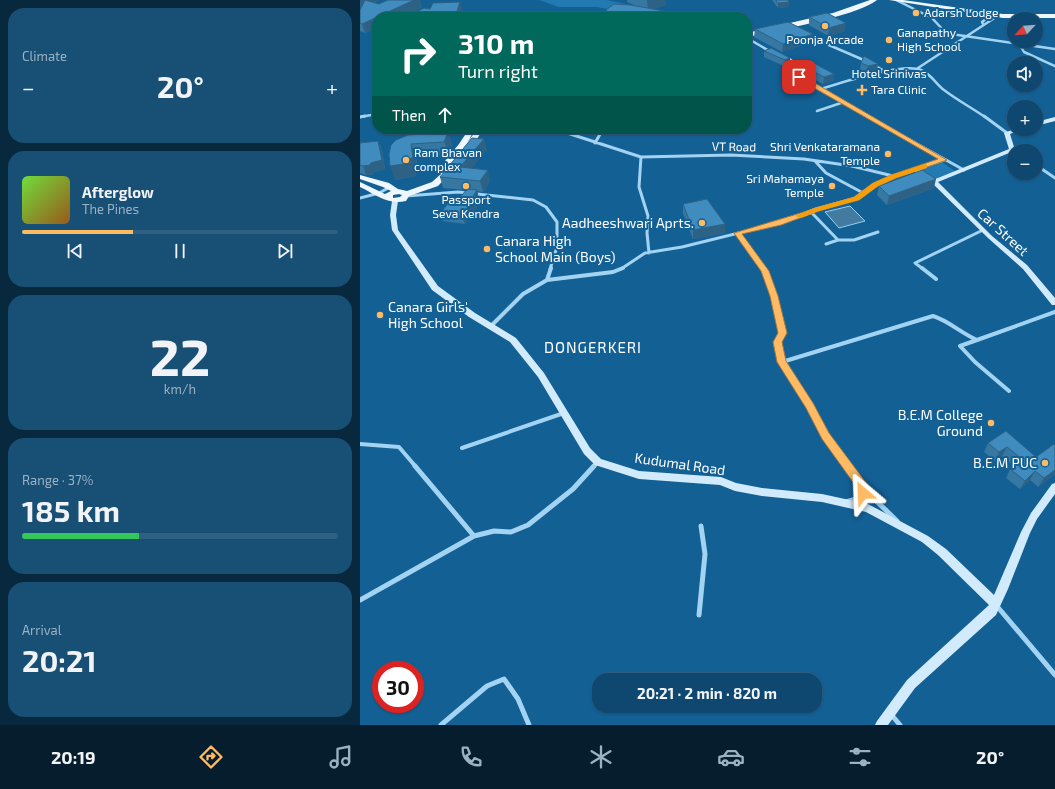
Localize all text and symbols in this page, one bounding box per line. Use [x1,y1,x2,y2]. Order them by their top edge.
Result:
place label: Adarsh Lodge [924,5,998,19]
marker: Adarsh Lodge [911,8,921,18]
north arrow [1007,12,1043,48]
map controls [1007,12,1043,180]
marker: Poonja Arcade [820,21,830,31]
place label: Ganapathy High School [897,25,962,53]
text: 310 m [458,26,534,60]
icon: right [392,28,444,80]
place label: Poonja Arcade [786,32,864,47]
marker: Ganapathy High School [884,35,894,45]
text: Climate [22,48,67,64]
marker: Hotel Srinivas [884,55,894,65]
button: sound [1007,56,1043,92]
text: Turn right [458,60,538,82]
pin [782,60,816,94]
icon: arrive [788,66,810,88]
place label: Hotel Srinivas [851,66,927,80]
text: 20° [157,68,204,104]
text: − [22,74,35,100]
text: + [326,74,338,100]
place label: Tara Clinic [871,82,927,96]
marker: Tara Clinic [856,84,868,96]
button: + [1007,100,1043,136]
icon: ahead [434,104,456,126]
text: Then [392,106,426,124]
street label: VT Road [712,139,756,153]
place label: Shri Venkataramana Temple [770,139,880,167]
button: − [1007,144,1043,180]
place label: Ram Bhavan complex [414,145,482,173]
marker: Shri Venkataramana Temple [883,149,893,159]
marker: Ram Bhavan complex [401,155,411,165]
place label: Sri Mahamaya Temple [746,171,824,199]
marker: Passport Seva Kendra [461,181,471,191]
marker: Sri Mahamaya Temple [827,181,837,191]
text: Afterglow [82,183,154,201]
place label: Passport Seva Kendra [432,192,500,220]
text: The Pines [82,201,139,217]
street label: Car Street [974,204,1032,259]
place label: Aadheeshwari Aprts. [562,214,694,231]
marker: Aadheeshwari Aprts. [697,218,707,228]
place label: Canara High School Main (Boys) [495,232,615,265]
icon: previous [64,240,86,262]
icon: pause [169,240,191,262]
icon: next [274,240,296,262]
marker: Canara High School Main (Boys) [482,244,492,254]
place label: Canara Girls' High School [388,298,468,331]
marker: Canara Girls' High School [375,310,385,320]
text: 22 [150,324,210,386]
district label: DONGERKERI [544,338,642,356]
text: km/h [164,381,196,397]
place label: B.E.M College Ground [898,406,983,439]
marker: B.E.M College Ground [986,418,996,428]
street label: Kudumal Road [634,449,726,478]
place label: B.E.M PUC [973,454,1037,471]
marker: B.E.M PUC [1040,458,1050,468]
text: Range · 37% [22,472,93,488]
position arrow [842,472,884,514]
text: 185 km [22,492,120,528]
text: Arrival [22,622,62,638]
text: 20:21 [22,642,96,678]
speed limit sign: 30 [372,661,424,713]
text: 20:21 · 2 min · 820 m [637,684,777,702]
icon: directions [197,743,225,771]
icon: music [327,743,355,771]
icon: phone [457,743,485,771]
icon: climate [587,743,615,771]
icon: car [717,743,745,771]
icon: filters [846,743,874,771]
text: 20:19 [51,746,96,768]
text: 20° [976,746,1004,768]

